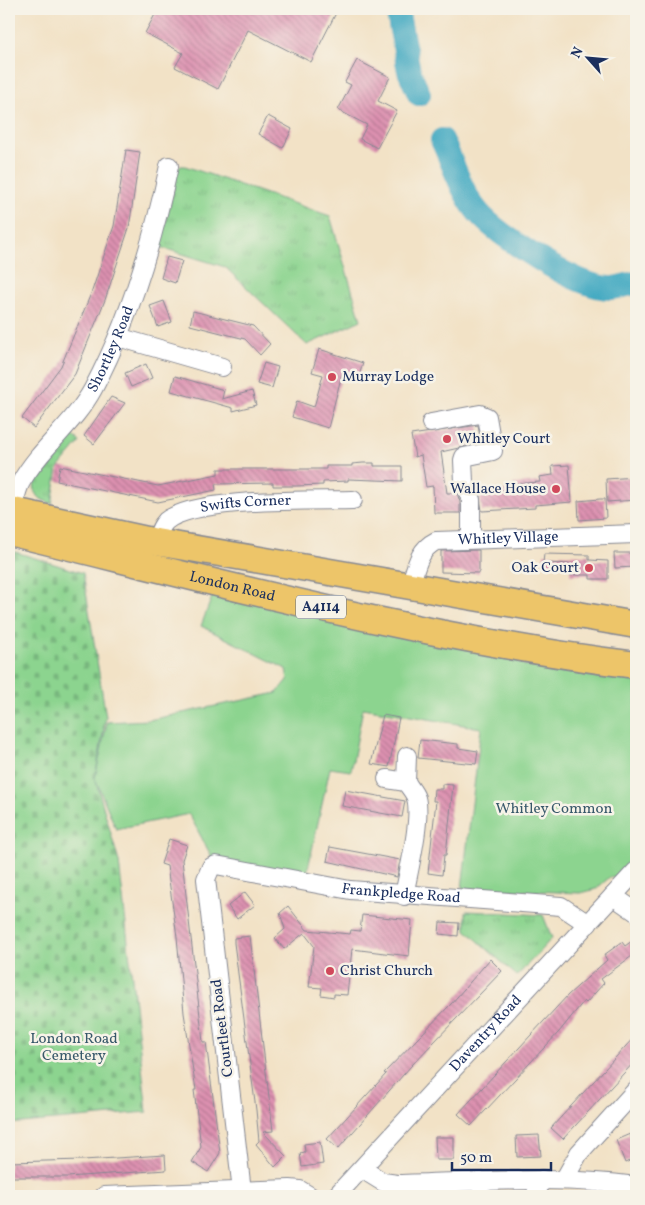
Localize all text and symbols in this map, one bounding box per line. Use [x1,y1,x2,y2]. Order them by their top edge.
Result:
north arrow [562,32,612,82]
text: N [567,44,589,62]
street label: Shortley Road [82,303,139,396]
place label: Murray Lodge [342,367,434,388]
marker: Murray Lodge [326,371,338,383]
place label: Whitley Court [457,429,551,450]
marker: Whitley Court [441,433,453,445]
place label: Wallace House [450,479,546,500]
marker: Wallace House [550,483,562,495]
street label: Swifts Corner [199,490,291,518]
street label: Whitley Village [458,526,559,551]
place label: Oak Court [512,558,579,579]
marker: Oak Court [583,562,595,574]
street label: London Road [187,566,277,607]
road number: A4114 [296,596,346,618]
park label: Whitley Common [496,799,613,820]
street label: Frankpledge Road [340,878,461,909]
place label: Christ Church [340,961,433,982]
marker: Christ Church [324,965,336,977]
street label: Courtleet Road [207,978,239,1078]
street label: Daventry Road [445,990,527,1077]
park label: London Road Cemetery [30,1029,118,1067]
scale bar [452,1140,551,1172]
text: 50 m [460,1148,492,1169]

